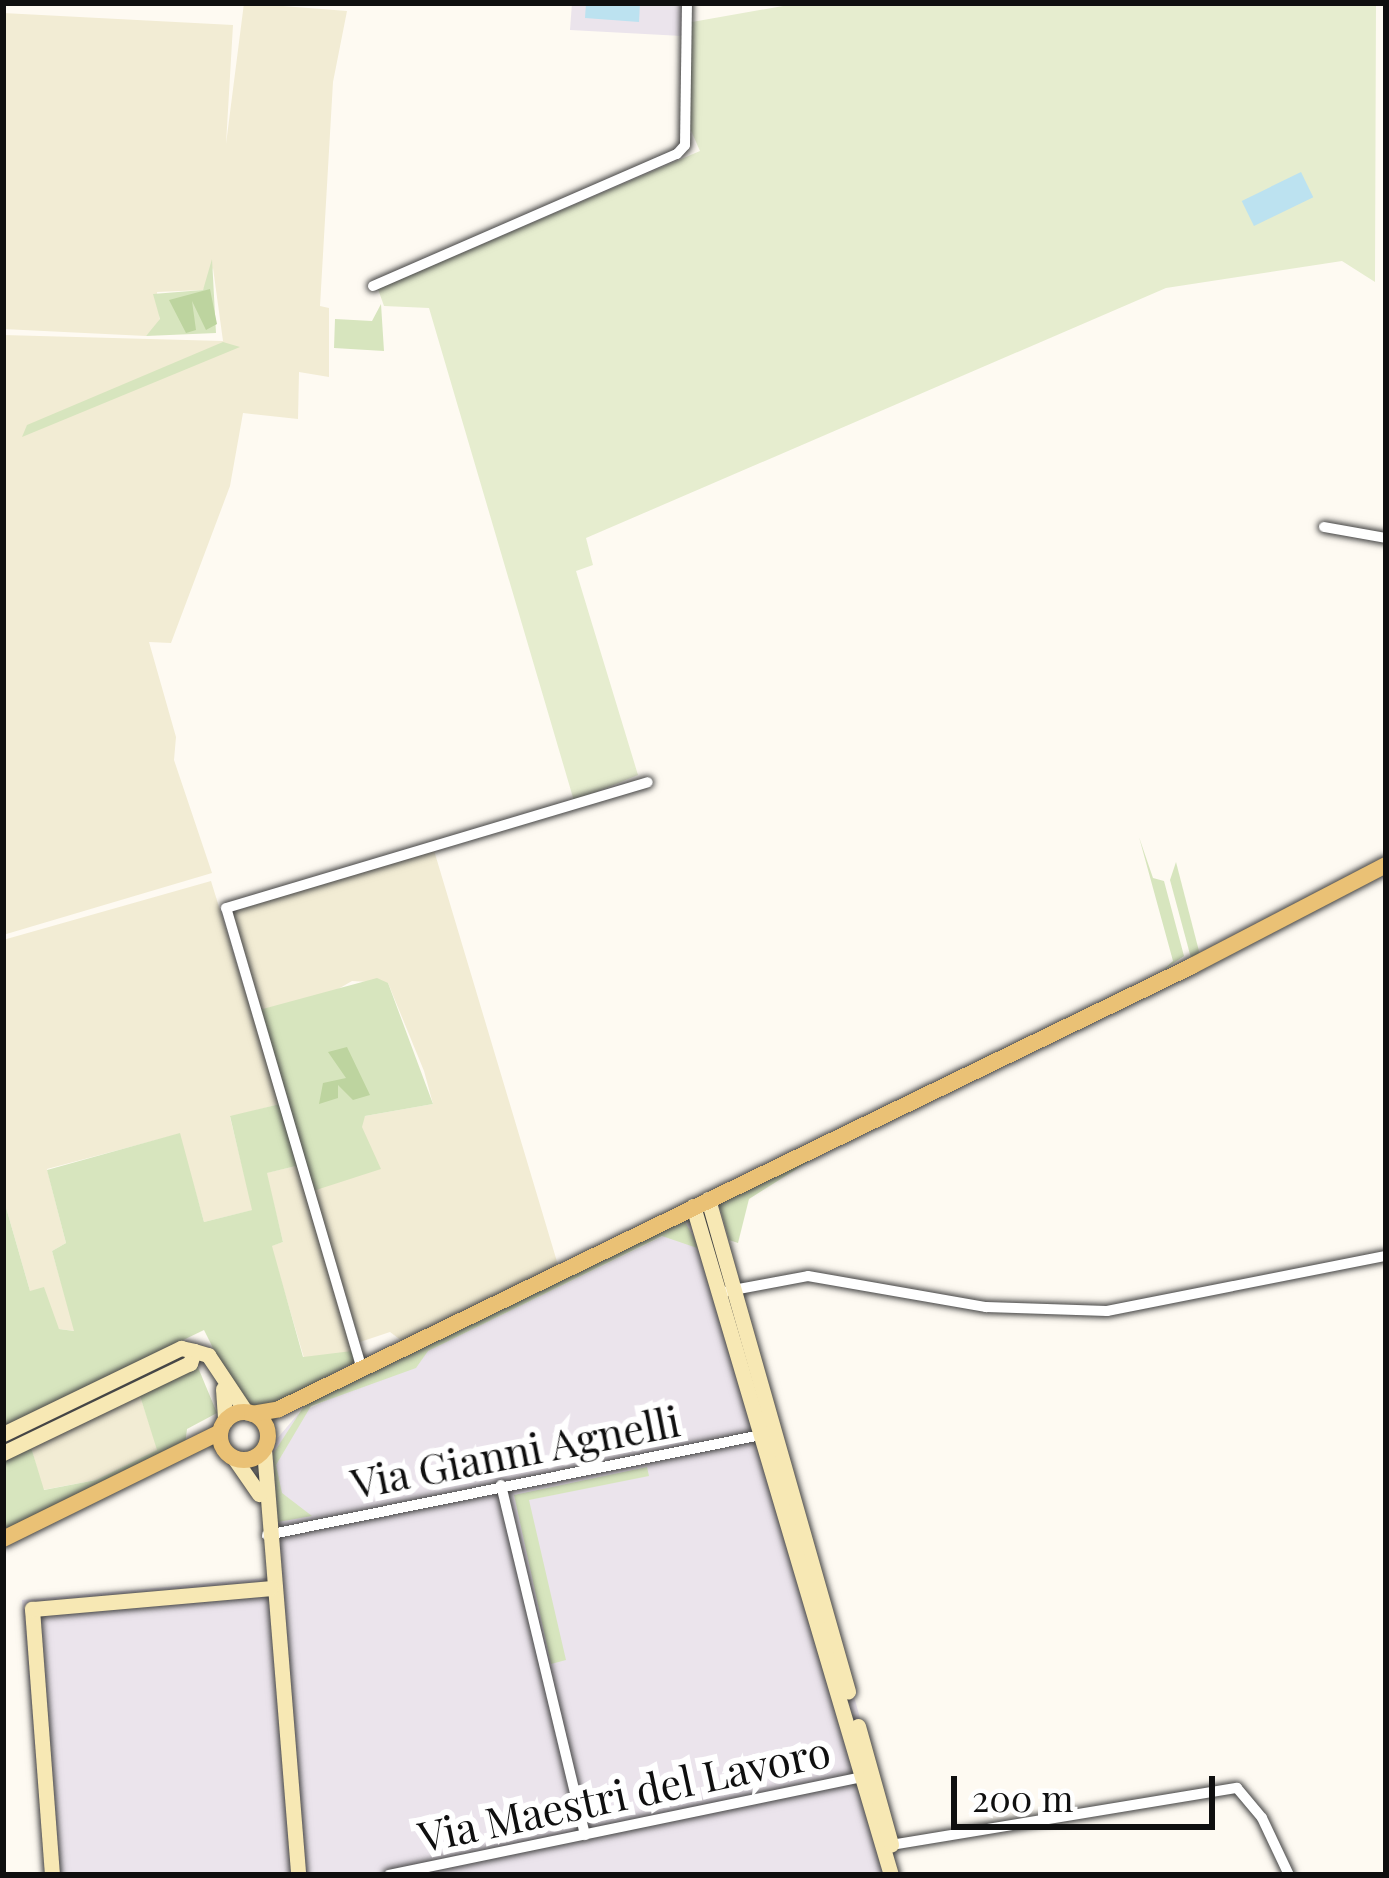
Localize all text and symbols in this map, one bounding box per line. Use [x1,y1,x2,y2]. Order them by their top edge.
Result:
street label: Via Gianni Agnelli [345,1394,685,1508]
street label: Via Maestri del Lavoro [413,1725,835,1861]
scale bar [957,1752,1221,1826]
text: 200 m [972,1773,1073,1821]

